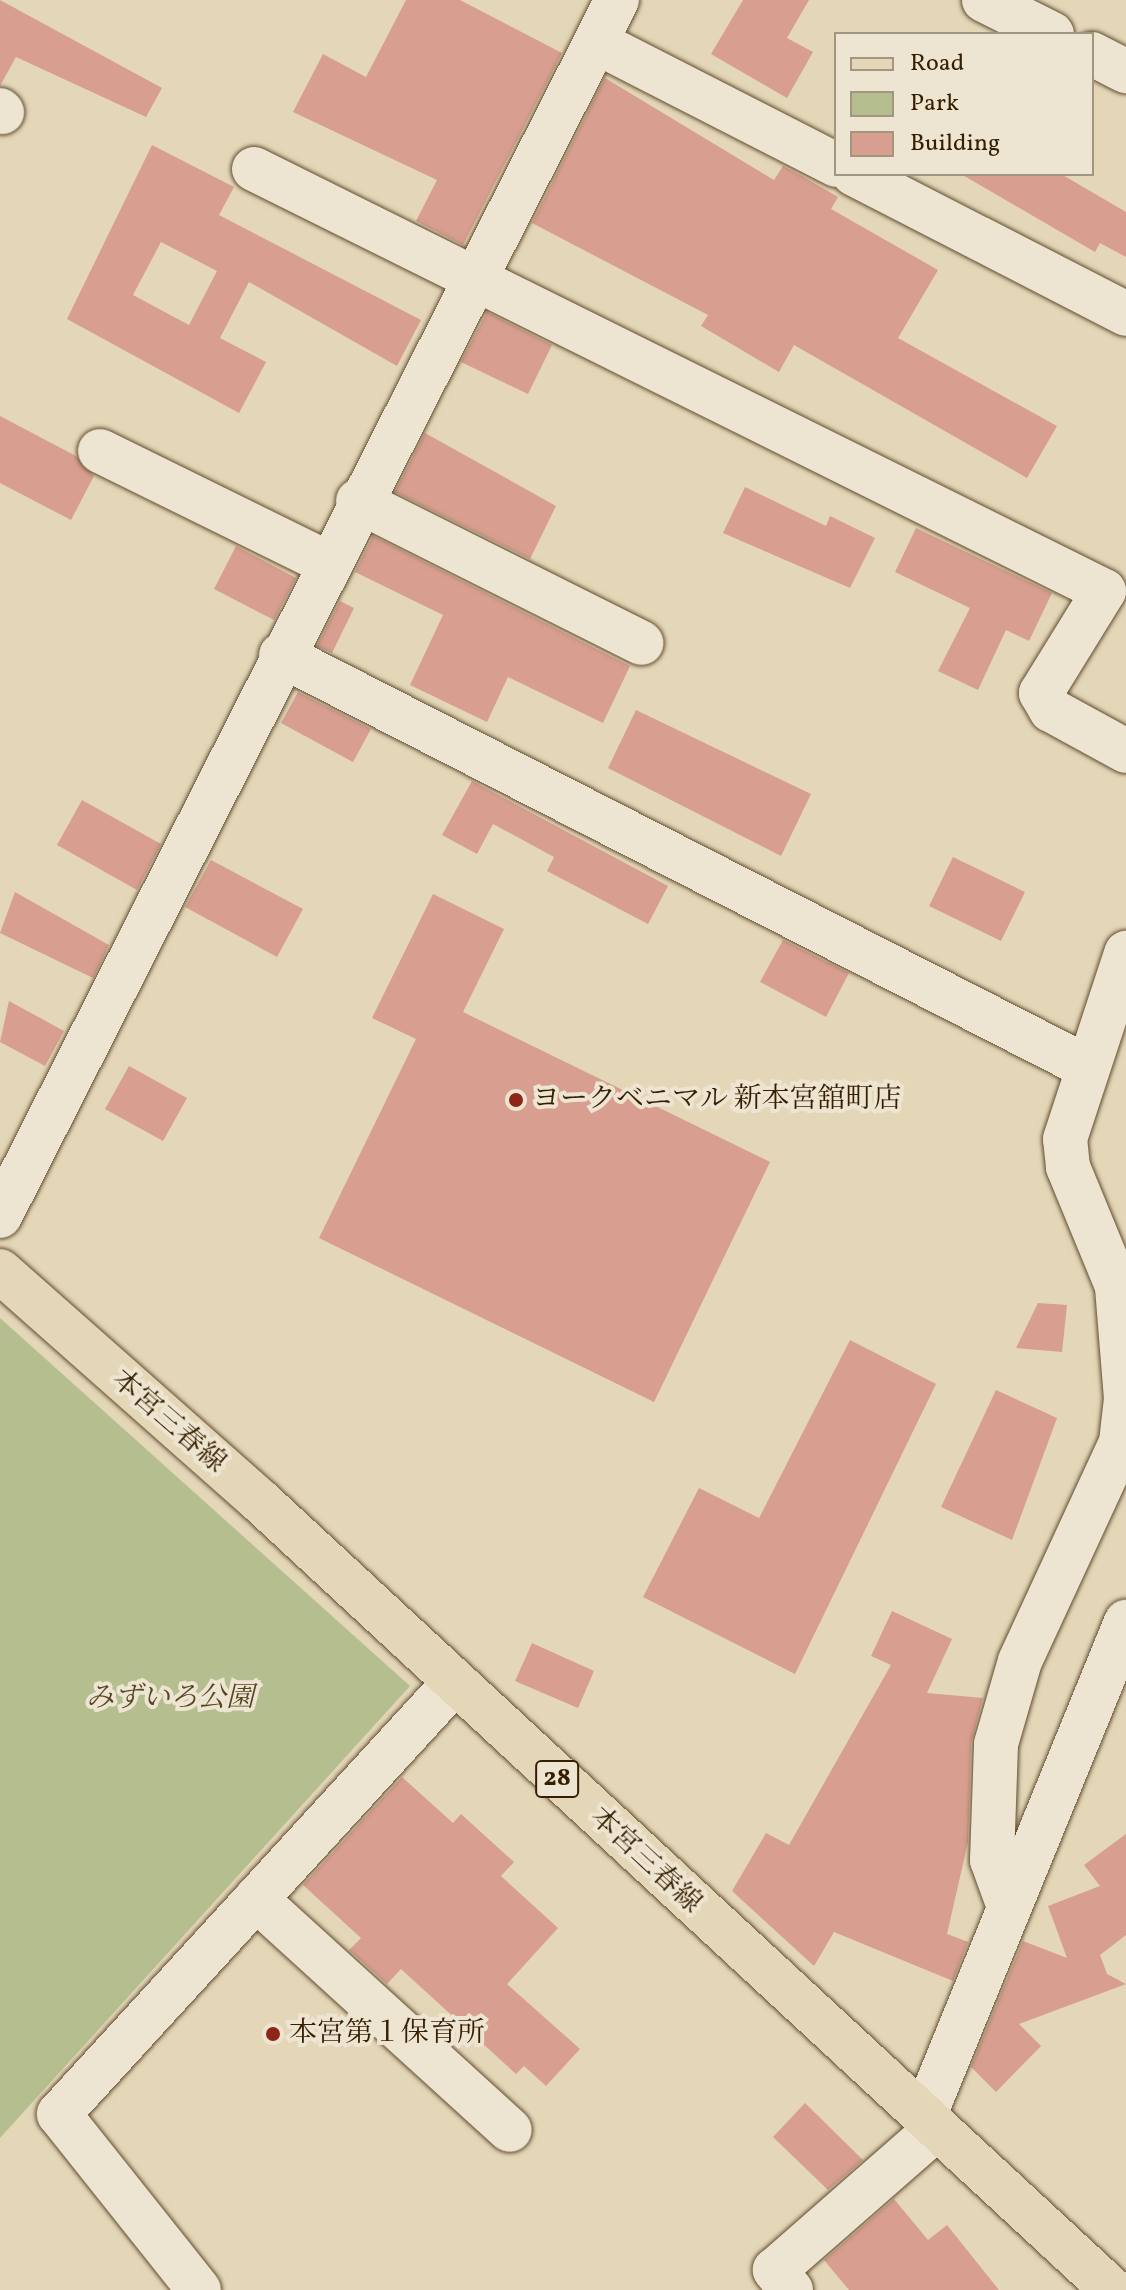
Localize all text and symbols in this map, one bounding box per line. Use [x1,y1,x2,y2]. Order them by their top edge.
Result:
legend [834,32,1094,176]
text: Road [910,47,964,81]
text: Park [910,87,959,121]
text: Building [910,127,1000,161]
place label: ヨークベニマル 新本宮舘町店 [532,1083,902,1117]
marker: ヨークベニマル 新本宮舘町店 [507,1091,525,1109]
street label: 本宮三春線 [104,1363,232,1481]
park label: みずいろ公園 [86,1682,254,1716]
road number: 28 [535,1757,579,1801]
street label: 本宮三春線 [582,1801,708,1921]
place label: 本宮第１保育所 [289,2017,485,2051]
marker: 本宮第１保育所 [264,2025,282,2043]

